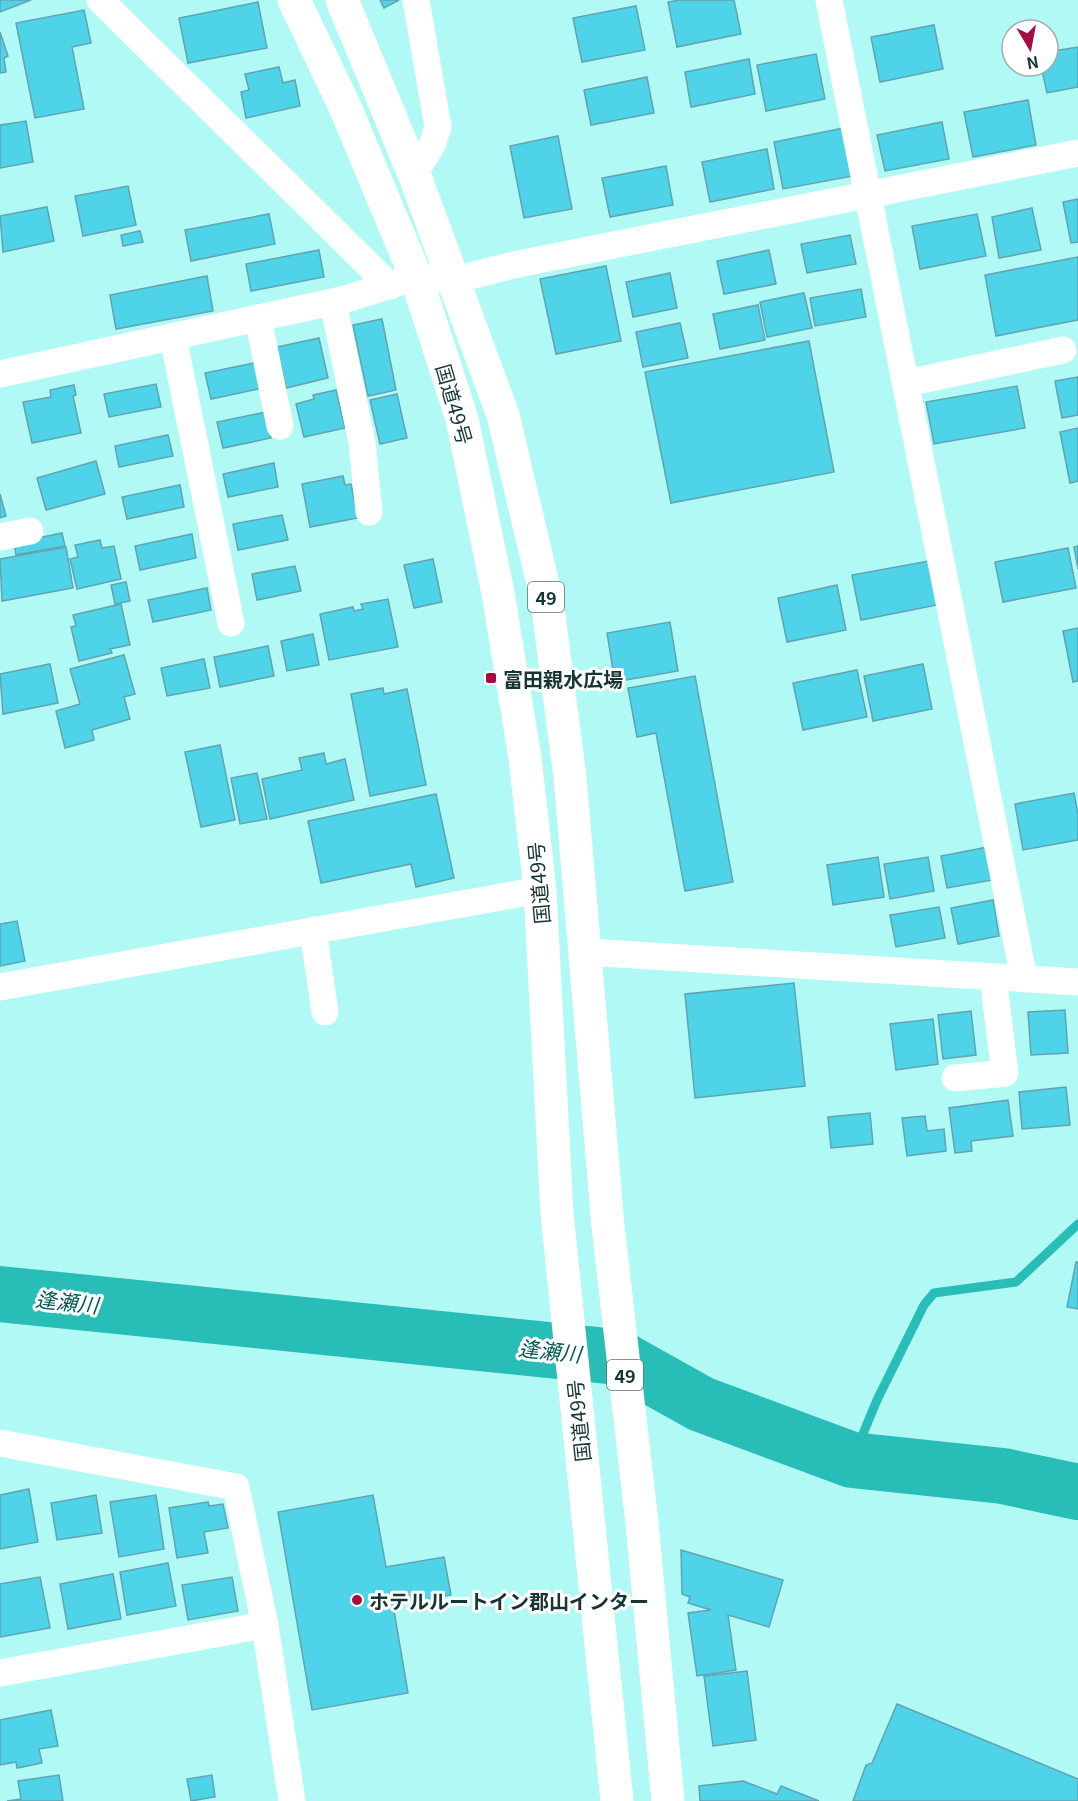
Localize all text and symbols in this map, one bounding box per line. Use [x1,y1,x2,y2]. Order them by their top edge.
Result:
north arrow [1000,18,1060,78]
text: N [1025,51,1041,77]
street label: 国道49号 [430,360,480,448]
road number: 49 [528,582,564,612]
place label: 富田親水広場 [503,664,623,693]
marker: 富田親水広場 [484,671,498,685]
street label: 国道49号 [520,841,556,925]
water label: 逢瀬川 [34,1283,102,1319]
water label: 逢瀬川 [517,1332,585,1368]
road number: 49 [607,1360,643,1390]
street label: 国道49号 [559,1379,597,1463]
place label: ホテルルートイン郡山インター [369,1586,649,1615]
marker: ホテルルートイン郡山インター [350,1593,364,1607]

